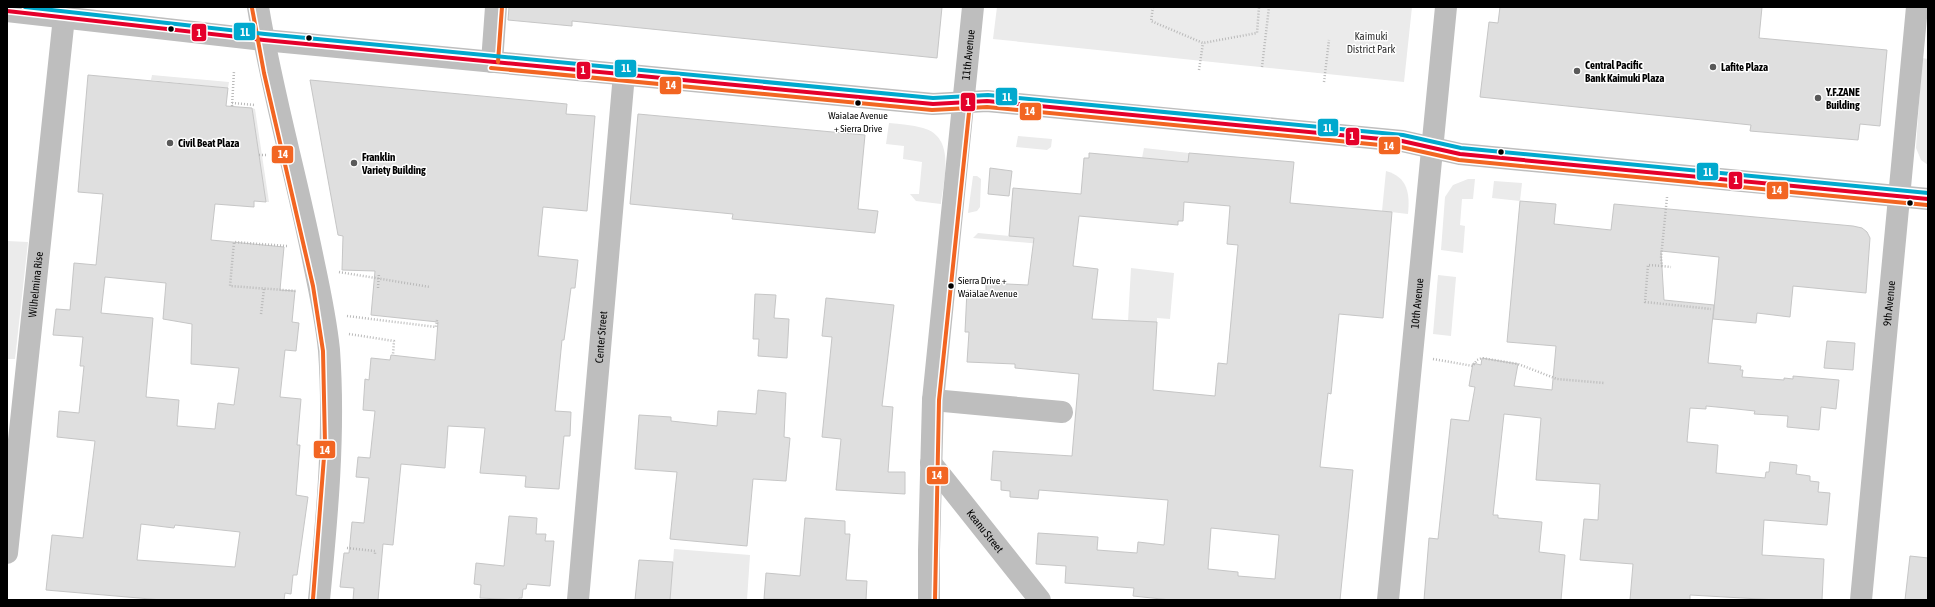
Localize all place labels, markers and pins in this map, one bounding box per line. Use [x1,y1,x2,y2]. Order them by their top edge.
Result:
unlabelled marker [166,24,176,34]
unlabelled marker [304,33,314,43]
place label: Central Pacific Bank Kaimuki Plaza [1585,59,1664,84]
place label: Lafite Plaza [1721,61,1768,73]
marker: Lafite Plaza [1708,62,1718,72]
marker: Central Pacific Bank Kaimuki Plaza [1572,66,1582,76]
place label: Y.F.ZANE Building [1825,86,1860,111]
marker: Y.F.ZANE Building [1813,93,1823,103]
marker: Waialae Avenue + Sierra Drive [853,98,863,108]
place label: Waialae Avenue + Sierra Drive [828,110,888,134]
place label: Civil Beat Plaza [178,137,239,149]
marker: Civil Beat Plaza [165,138,175,148]
unlabelled marker [1496,147,1506,157]
place label: Franklin Variety Building [361,151,426,176]
marker: Franklin Variety Building [349,158,359,168]
unlabelled marker [1905,198,1915,208]
place label: Sierra Drive + Waialae Avenue [958,275,1018,299]
marker: Sierra Drive + Waialae Avenue [946,281,956,291]

